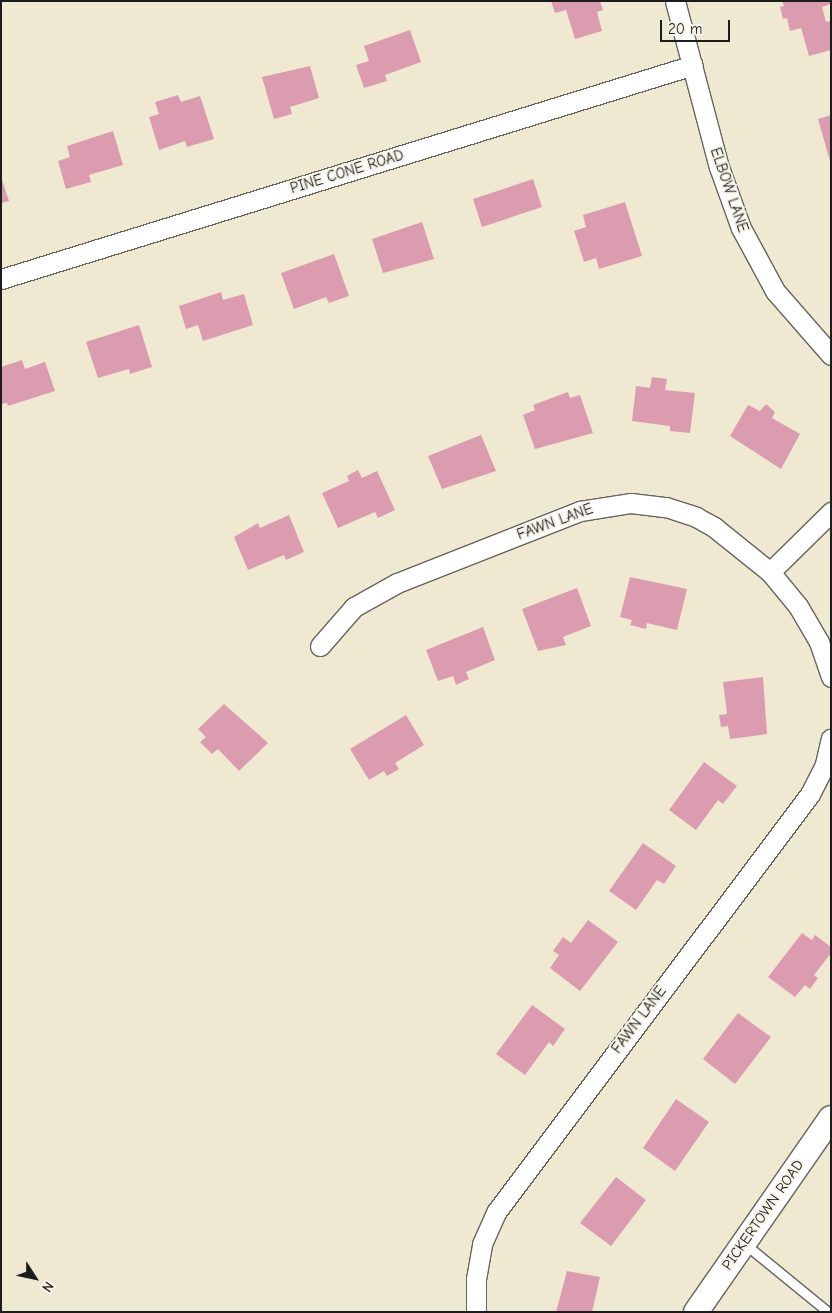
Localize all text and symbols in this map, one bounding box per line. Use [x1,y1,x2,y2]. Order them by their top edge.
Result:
scale bar [662,10,732,42]
text: 20 m [668,20,702,38]
street label: ELBOW LANE [706,145,752,235]
street label: PINE CONE ROAD [288,146,406,198]
street label: FAWN LANE [515,500,595,544]
street label: FAWN LANE [608,983,670,1057]
street label: PICKERTOWN ROAD [718,1156,808,1274]
north arrow [10,1253,60,1303]
text: N [38,1278,57,1296]

